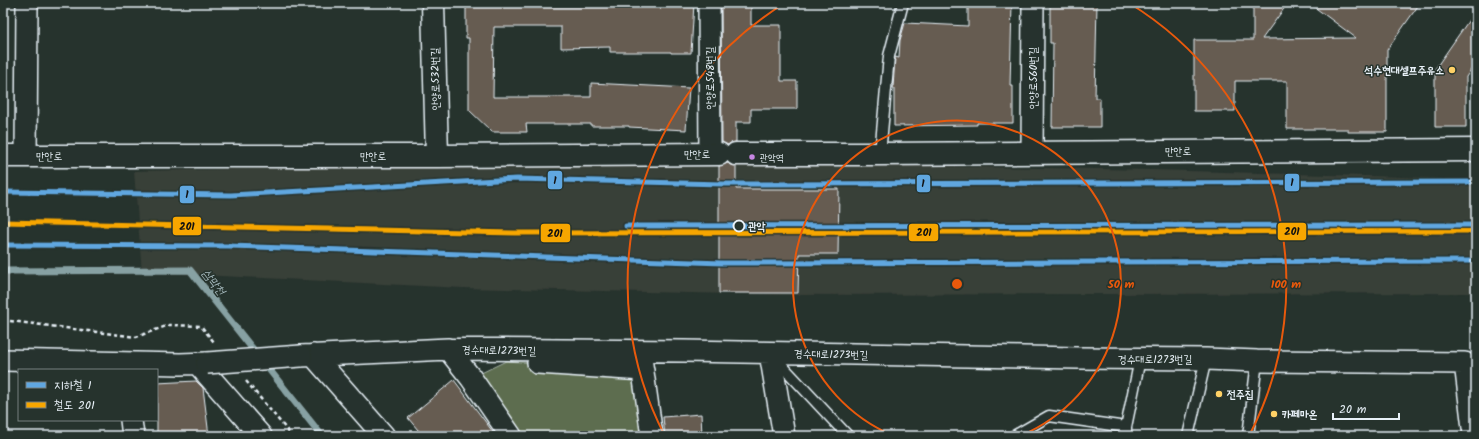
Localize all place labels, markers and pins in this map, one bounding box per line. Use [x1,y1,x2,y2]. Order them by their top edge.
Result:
place label: 석수현대셀프주유소 [1364,62,1444,80]
marker: 석수현대셀프주유소 [1447,65,1457,75]
place label: 관악역 [760,150,784,166]
marker: 관악역 [747,152,757,162]
place label: 관악 [748,218,766,236]
marker: 관악 [732,219,746,233]
centre of rings [950,277,964,291]
place label: 전주집 [1226,386,1254,404]
marker: 전주집 [1214,389,1224,399]
place label: 카페마온 [1282,406,1318,424]
marker: 카페마온 [1269,409,1279,419]

